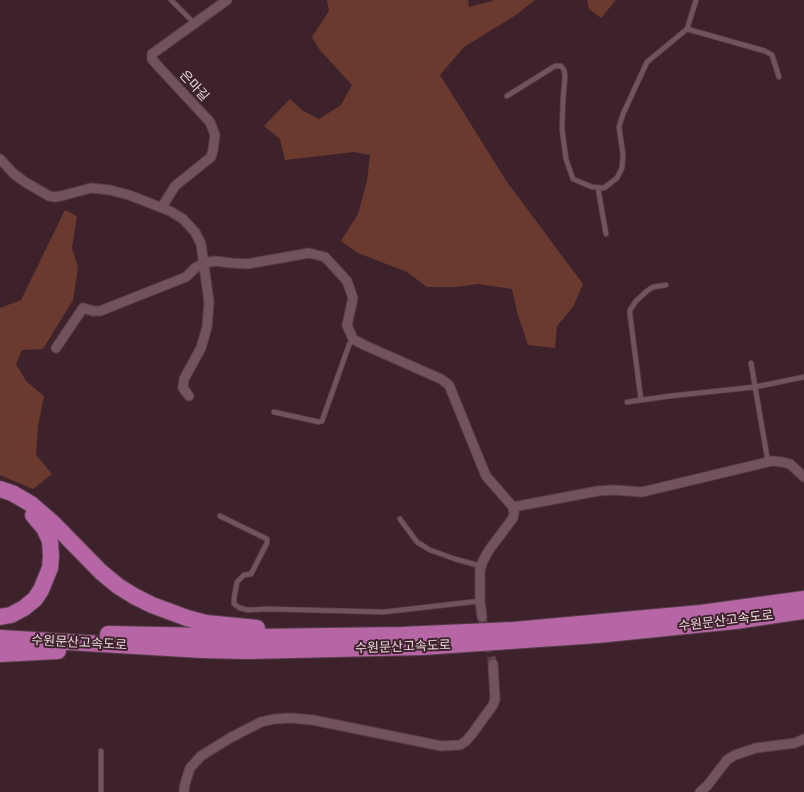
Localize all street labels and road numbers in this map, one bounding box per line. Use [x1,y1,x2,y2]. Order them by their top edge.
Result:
street label: 은마길 [176,68,212,104]
street label: 수원문산고속도로 [678,607,774,635]
street label: 수원문산고속도로 [31,633,127,653]
street label: 수원문산고속도로 [355,638,451,656]

